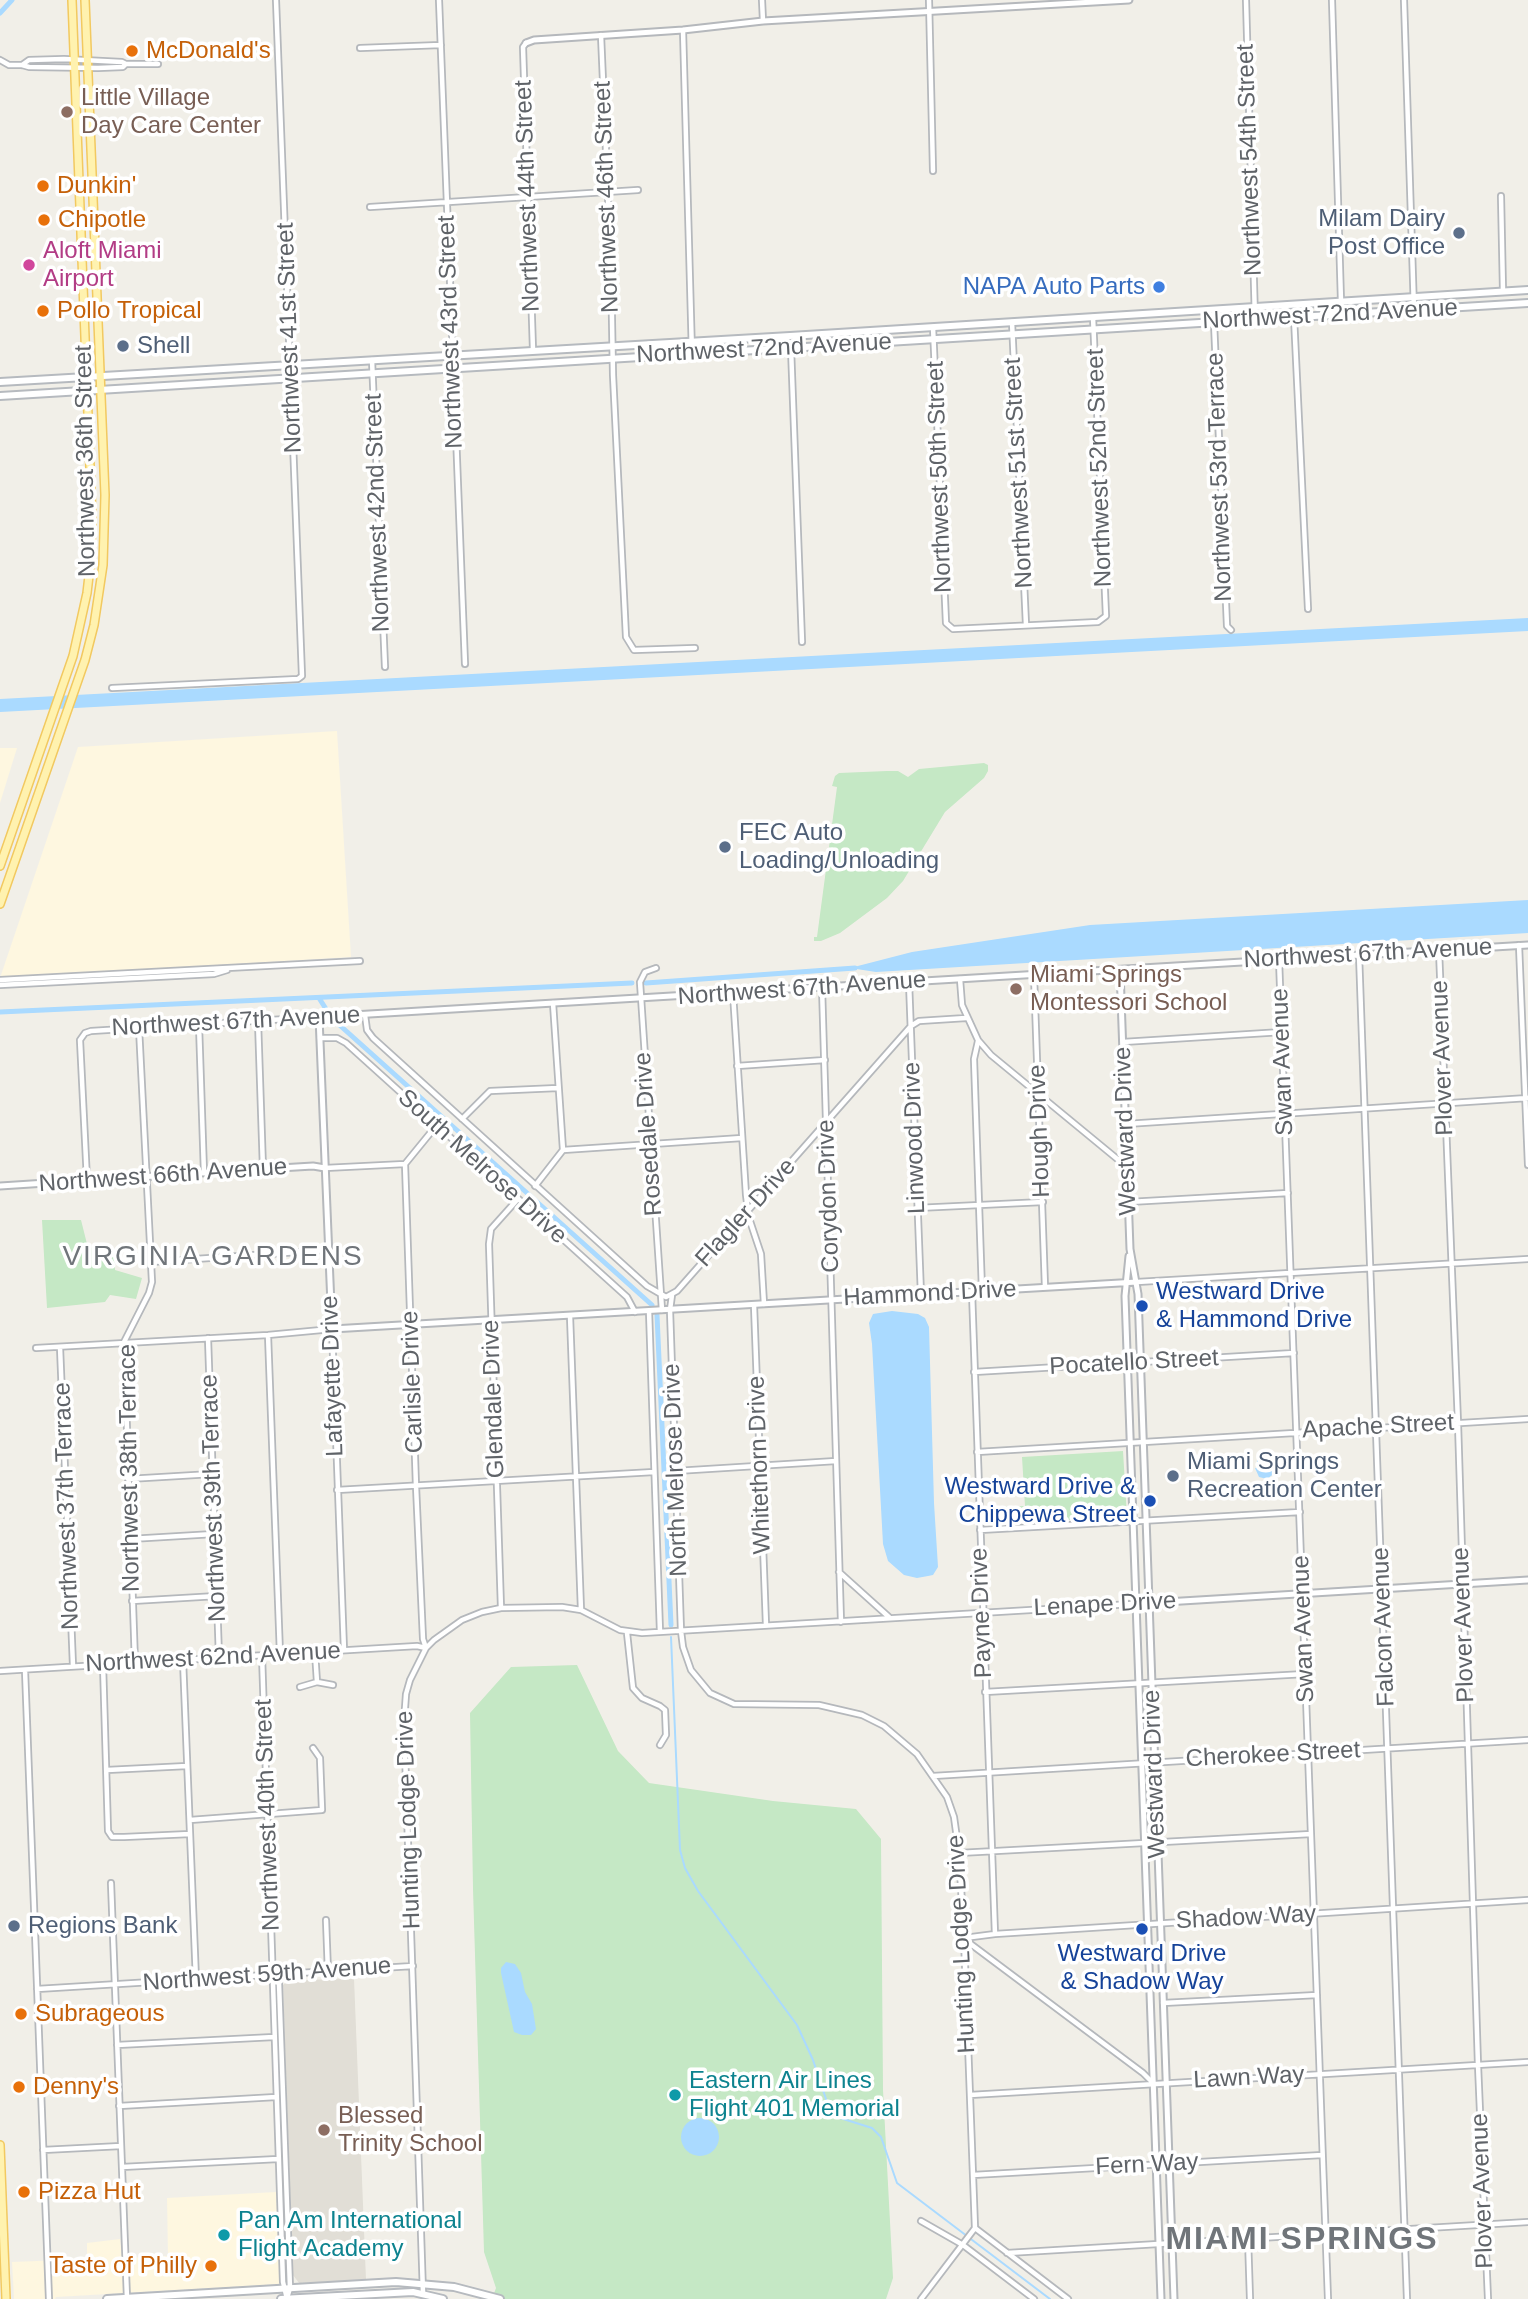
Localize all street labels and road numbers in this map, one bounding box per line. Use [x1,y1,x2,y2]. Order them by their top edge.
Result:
street label: Northwest 54th Street [1232,44,1268,276]
street label: Northwest 44th Street [510,80,546,312]
street label: Northwest 46th Street [589,81,625,313]
street label: Northwest 43rd Street [433,215,469,449]
street label: Northwest 41st Street [272,222,308,454]
street label: Northwest 72nd Avenue [1202,294,1458,336]
street label: Northwest 72nd Avenue [636,328,892,370]
street label: Northwest 36th Street [70,345,102,577]
street label: Northwest 52nd Street [1081,348,1119,588]
street label: Northwest 53rd Terrace [1201,352,1239,602]
street label: Northwest 51st Street [999,357,1039,589]
street label: Northwest 50th Street [922,361,958,593]
street label: Northwest 42nd Street [359,393,397,633]
street label: Northwest 67th Avenue [1243,933,1493,975]
street label: Northwest 67th Avenue [677,966,927,1012]
street label: Plover Avenue [1426,980,1460,1136]
street label: Swan Avenue [1266,988,1300,1136]
street label: Northwest 67th Avenue [111,1001,361,1043]
street label: Westward Drive [1109,1046,1143,1216]
street label: Rosedale Drive [629,1051,669,1217]
street label: Linwood Drive [898,1062,932,1214]
street label: Hough Drive [1023,1064,1057,1198]
street label: South Melrose Drive [392,1084,572,1250]
street label: Corydon Drive [812,1119,846,1273]
street label: Northwest 66th Avenue [38,1153,288,1199]
street label: Flagler Drive [690,1153,802,1273]
street label: Hammond Drive [843,1275,1017,1313]
street label: Lafayette Drive [316,1295,350,1457]
street label: Carlisle Drive [396,1310,430,1454]
street label: Glendale Drive [477,1319,511,1479]
street label: Northwest 38th Terrace [113,1344,147,1592]
street label: Pocatello Street [1049,1344,1219,1382]
street label: North Melrose Drive [658,1363,694,1577]
street label: Northwest 39th Terrace [195,1374,233,1622]
street label: Whitethorn Drive [742,1375,778,1555]
street label: Northwest 37th Terrace [48,1382,86,1630]
street label: Apache Street [1301,1409,1455,1445]
street label: Payne Drive [965,1547,999,1679]
street label: Falcon Avenue [1367,1547,1401,1707]
street label: Plover Avenue [1447,1547,1481,1703]
street label: Swan Avenue [1287,1555,1321,1703]
street label: Lenape Drive [1033,1587,1177,1623]
street label: Northwest 62nd Avenue [85,1637,341,1679]
street label: Westward Drive [1138,1689,1172,1859]
street label: Northwest 40th Street [250,1699,286,1931]
street label: Hunting Lodge Drive [391,1710,427,1930]
street label: Cherokee Street [1185,1736,1361,1774]
street label: Hunting Lodge Drive [942,1834,982,2054]
street label: Shadow Way [1175,1900,1317,1936]
street label: Northwest 59th Avenue [142,1952,392,1998]
street label: Lawn Way [1193,2061,1305,2095]
street label: Plover Avenue [1466,2113,1500,2269]
street label: Fern Way [1095,2148,1199,2182]

